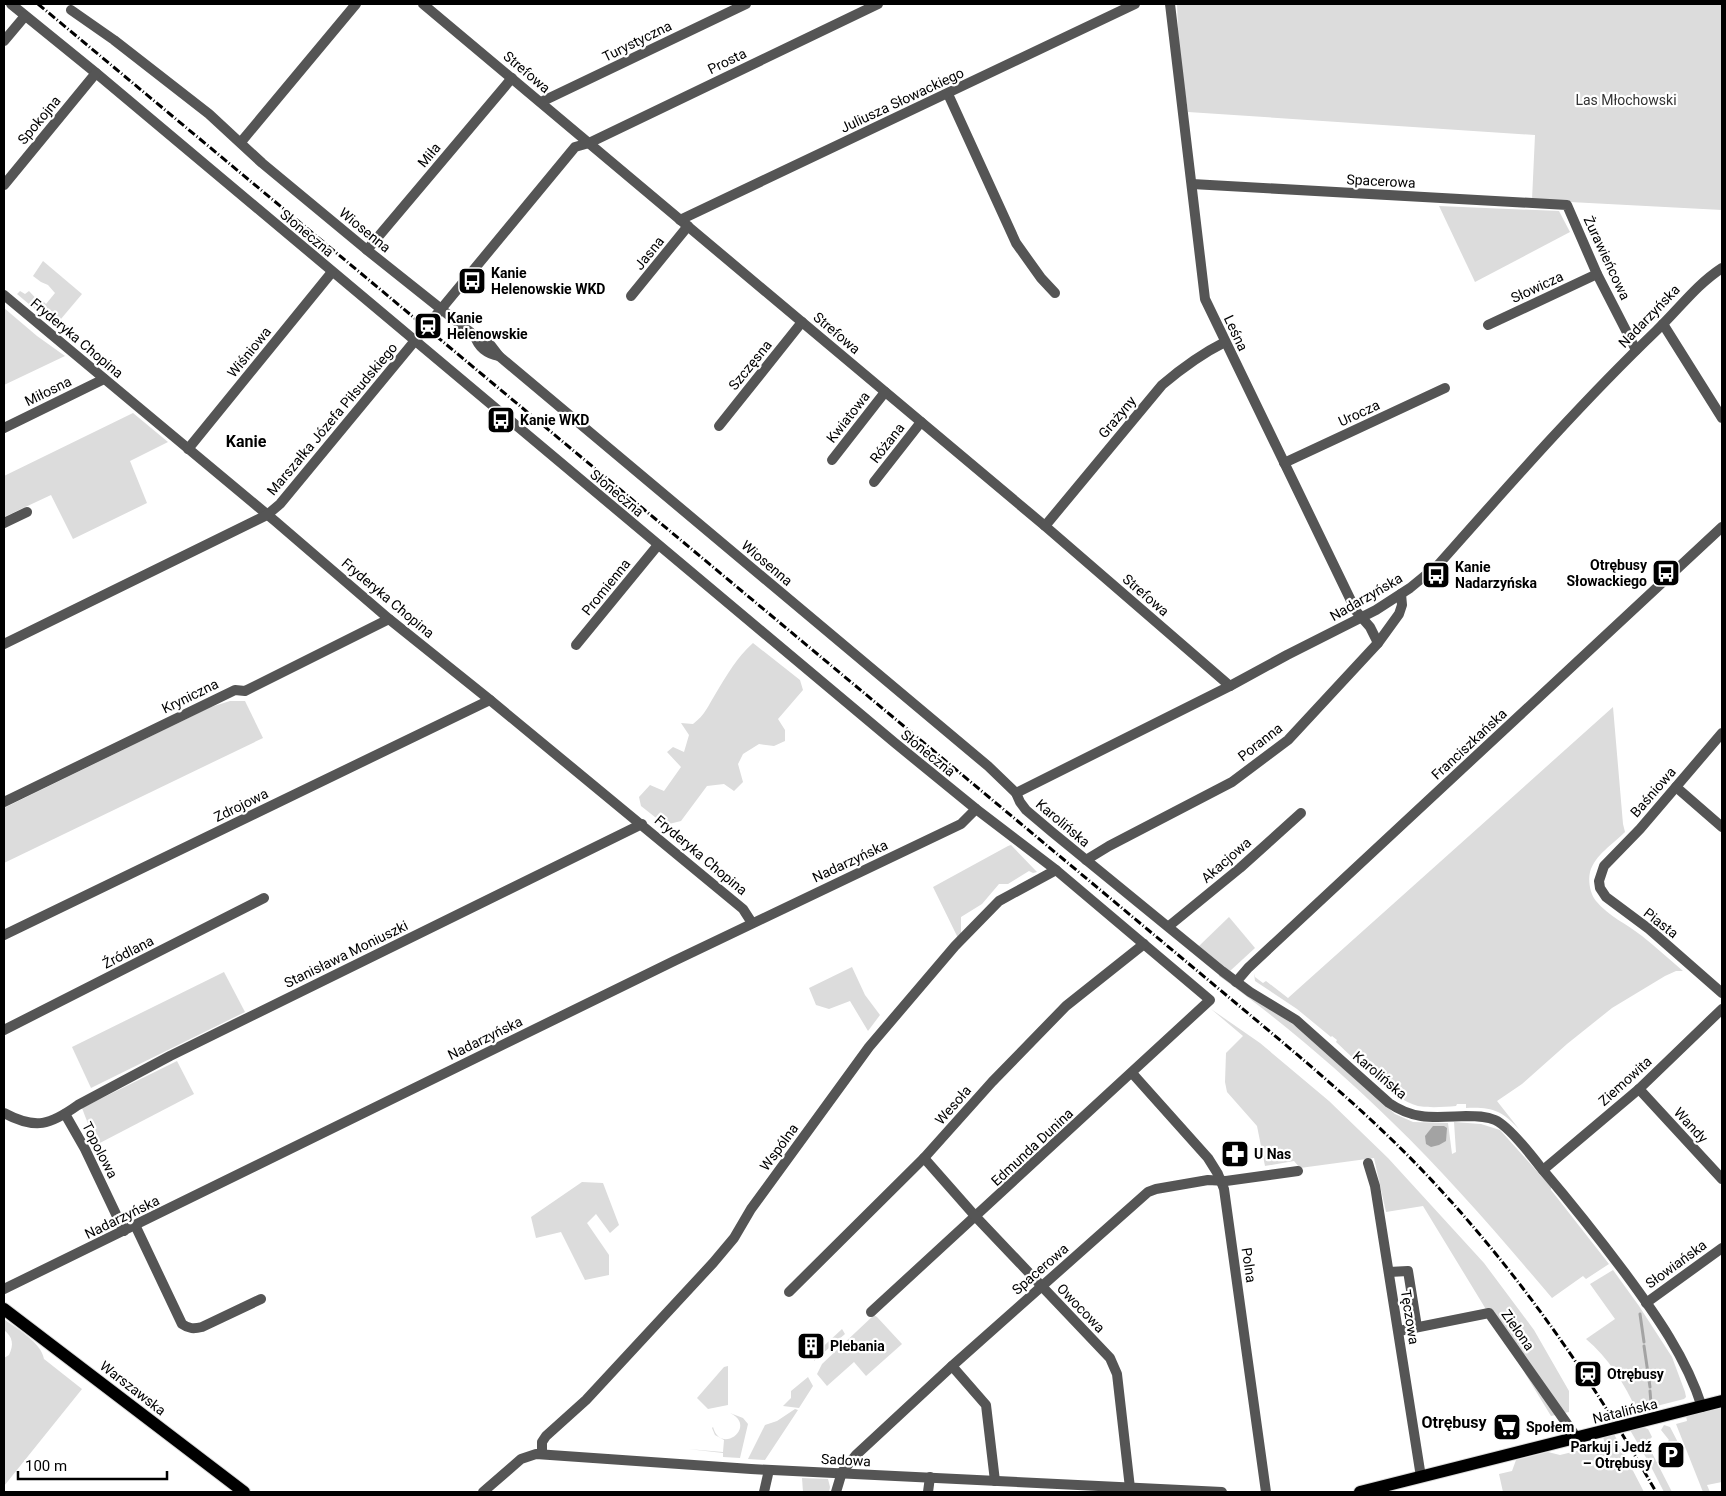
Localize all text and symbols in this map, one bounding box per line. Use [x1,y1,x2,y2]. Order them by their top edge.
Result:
street label: Turystyczna [600,17,674,65]
street label: Prosta [705,45,749,77]
street label: Strefowa [500,48,554,96]
street label: Juliusza Słowackiego [838,64,966,136]
park label: Las Młochowski [1575,92,1677,108]
street label: Spokojna [14,93,64,147]
street label: Miła [414,140,444,170]
street label: Spacerowa [1346,171,1416,191]
street label: Wiosenna [336,204,394,256]
street label: Słoneczna [277,206,337,260]
street label: Żurawieńcowa [1581,214,1633,302]
street label: Jasna [631,233,667,273]
place label: Kanie Helenowskie WKD [491,265,605,297]
bus stop icon: Kanie Helenowskie WKD [457,266,487,296]
street label: Słowicza [1508,268,1566,306]
street label: Nadarzyńska [1615,281,1683,351]
street label: Fryderyka Chopina [28,295,126,381]
street label: Strefowa [810,309,864,357]
place label: Kanie Helenowskie [447,310,528,342]
station icon: Kanie Helenowskie [413,311,443,341]
street label: Leśna [1221,313,1251,353]
street label: Wiśniowa [224,324,274,380]
street label: Szczęsna [725,337,775,393]
street label: Marszałka Józefa Piłsudskiego [264,340,400,498]
street label: Miłosna [22,373,74,409]
street label: Kwiatowa [823,388,873,446]
street label: Grażyny [1095,393,1139,441]
street label: Urocza [1336,397,1382,429]
bus stop icon: Kanie WKD [486,405,516,435]
place label: Kanie WKD [520,412,589,428]
street label: Różana [866,420,908,466]
district label: Kanie [226,432,267,451]
street label: Słoneczna [587,466,647,520]
street label: Wiosenna [738,537,796,589]
street label: Fryderyka Chopina [339,555,437,641]
street label: Promienna [579,556,633,618]
place label: Otrębusy Słowackiego [1566,557,1648,589]
bus stop icon: Otrębusy Słowackiego [1651,558,1681,588]
place label: Kanie Nadarzyńska [1455,559,1538,591]
bus stop icon: Kanie Nadarzyńska [1421,560,1451,590]
street label: Nadarzyńska [1327,570,1405,624]
street label: Strefowa [1120,571,1172,619]
street label: Kryniczna [159,675,221,717]
street label: Franciszkańska [1428,705,1510,783]
street label: Poranna [1235,720,1285,764]
street label: Słoneczna [898,726,958,780]
street label: Baśniowa [1627,764,1679,820]
street label: Zdrojowa [211,785,271,825]
street label: Karolińska [1033,796,1093,850]
street label: Fryderyka Chopina [652,812,750,898]
street label: Akacjowa [1198,834,1254,886]
street label: Nadarzyńska [810,837,890,885]
street label: Piasta [1641,905,1681,941]
street label: Stanisława Moniuszki [282,917,410,991]
street label: Źródlana [99,931,156,972]
street label: Nadarzyńska [445,1013,525,1063]
street label: Karolińska [1350,1048,1410,1102]
street label: Ziemowita [1595,1053,1655,1109]
street label: Wesoła [932,1082,974,1128]
street label: Wandy [1671,1104,1711,1146]
street label: Edmunda Dunina [988,1105,1076,1189]
street label: Topolowa [79,1119,121,1181]
street label: Wspólna [757,1120,801,1174]
pharmacy icon: U Nas [1220,1139,1250,1169]
place label: U Nas [1254,1146,1291,1162]
street label: Nadarzyńska [82,1192,162,1242]
street label: Słowiańska [1642,1237,1710,1291]
street label: Spacerowa [1009,1240,1071,1298]
street label: Polna [1239,1246,1259,1284]
street label: Owocowa [1054,1280,1108,1336]
street label: Tęczowa [1398,1288,1422,1346]
street label: Zielona [1498,1307,1538,1353]
building icon: Plebania [796,1331,826,1361]
place label: Plebania [830,1338,885,1354]
street label: Warszawska [97,1357,169,1419]
station icon: Otrębusy [1573,1359,1603,1389]
place label: Otrębusy [1607,1366,1665,1382]
street label: Natalińska [1591,1395,1659,1427]
supermarket icon: Społem [1492,1412,1522,1442]
district label: Otrębusy [1421,1413,1487,1432]
place label: Społem [1526,1419,1574,1435]
place label: Parkuj i Jedź – Otrębusy [1570,1439,1653,1471]
parking icon: Parkuj i Jedź – Otrębusy [1656,1440,1686,1470]
scale bar [18,1448,166,1480]
street label: Sadowa [821,1451,871,1469]
text: 100 m [25,1457,67,1475]

